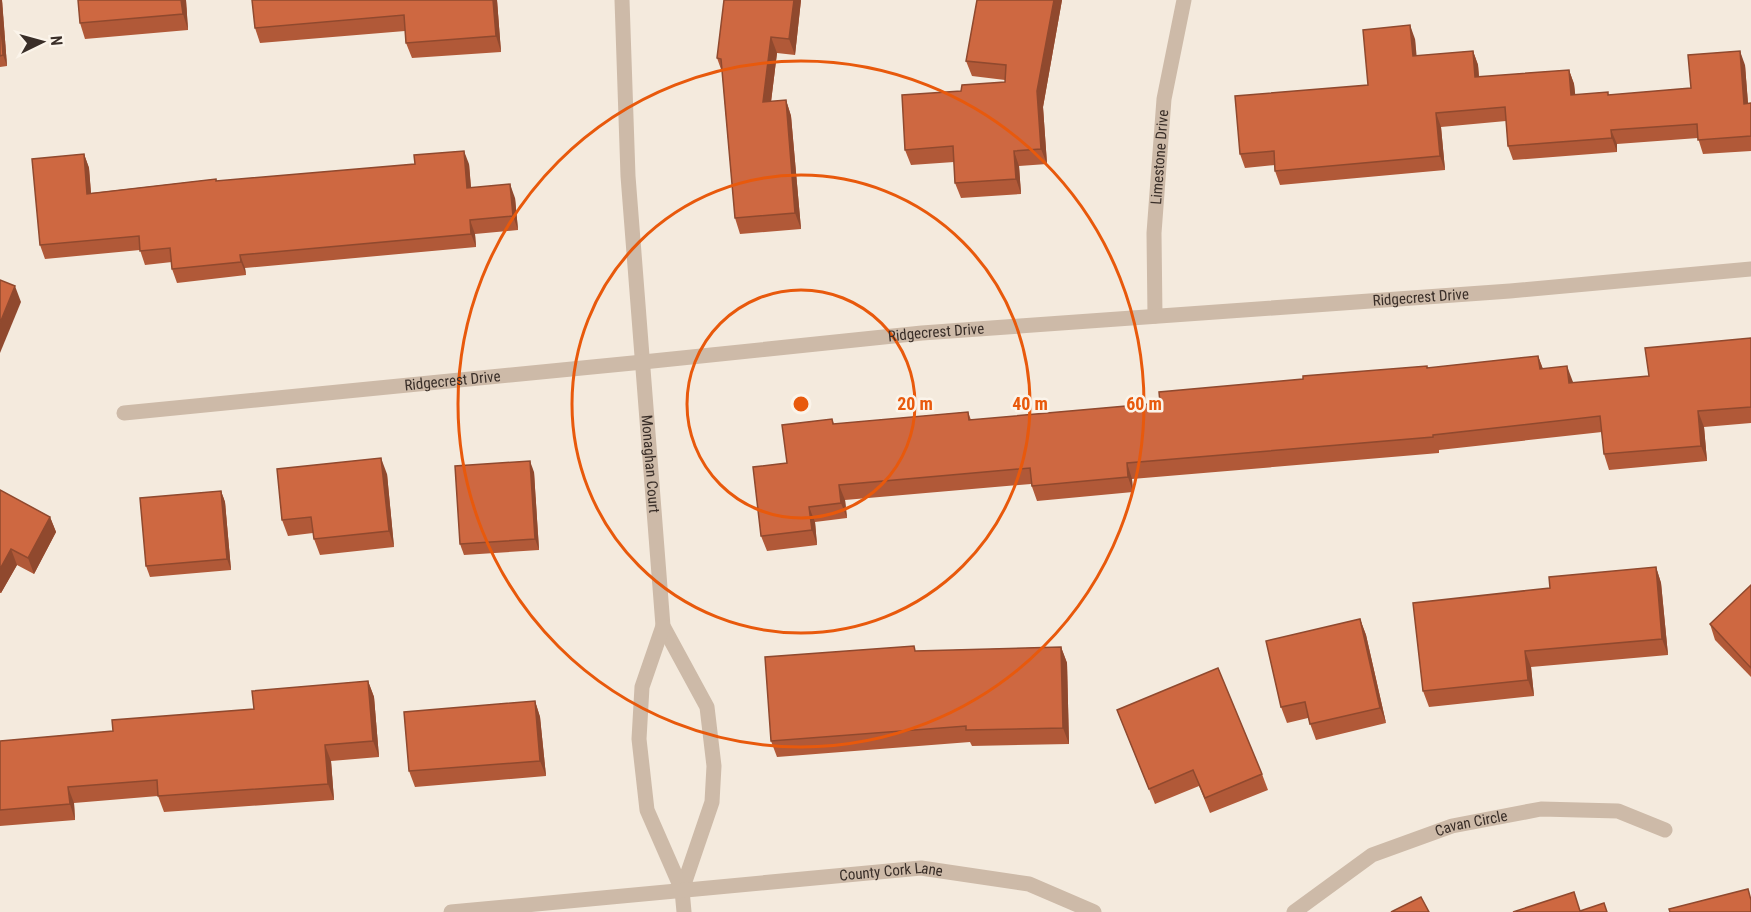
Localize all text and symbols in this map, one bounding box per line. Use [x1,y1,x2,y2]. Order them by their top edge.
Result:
north arrow [12,12,72,72]
text: N [47,35,66,46]
street label: Limestone Drive [1147,109,1172,205]
street label: Ridgecrest Drive [1372,285,1469,310]
street label: Ridgecrest Drive [887,320,985,345]
street label: Ridgecrest Drive [404,367,501,394]
text: 20 m [897,393,933,414]
text: 40 m [1012,393,1048,414]
text: 60 m [1126,393,1162,414]
centre of rings [791,394,811,414]
street label: Monaghan Court [638,414,663,514]
street label: Cavan Circle [1432,807,1509,840]
street label: County Cork Lane [838,859,944,885]

